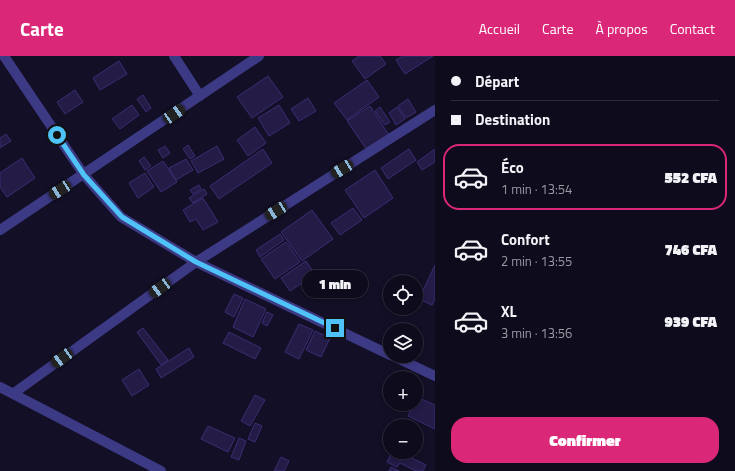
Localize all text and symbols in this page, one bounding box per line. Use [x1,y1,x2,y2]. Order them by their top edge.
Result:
text: Carte [20,14,64,43]
text: Accueil [479,18,520,39]
text: Carte [542,18,574,39]
text: À propos [596,18,648,39]
text: Contact [670,18,715,39]
text: Départ [475,70,519,93]
car [161,102,187,126]
text: Destination [475,108,550,131]
route start [48,126,66,144]
text: Éco [501,156,524,179]
car [329,158,355,180]
icon: car [453,159,489,195]
text: 552 CFA [664,166,717,189]
car [47,178,73,202]
text: 1 min · 13:54 [501,179,572,199]
car [263,200,289,222]
text: Confort [501,228,550,251]
icon: car [453,231,489,267]
text: 746 CFA [664,238,717,261]
text: 2 min · 13:55 [501,251,572,271]
callout: 1 min [302,270,368,298]
text: 1 min [319,274,351,294]
map controls [383,275,423,459]
button: locate [383,275,423,315]
car [147,276,173,300]
text: XL [501,300,517,323]
icon: car [453,303,489,339]
text: 939 CFA [664,310,717,333]
route end [326,319,344,337]
button: layers [383,323,423,363]
text: 3 min · 13:56 [501,323,572,343]
car [49,346,75,370]
button: + [383,371,423,411]
button: Confirmer [451,417,719,463]
button: − [383,419,423,459]

